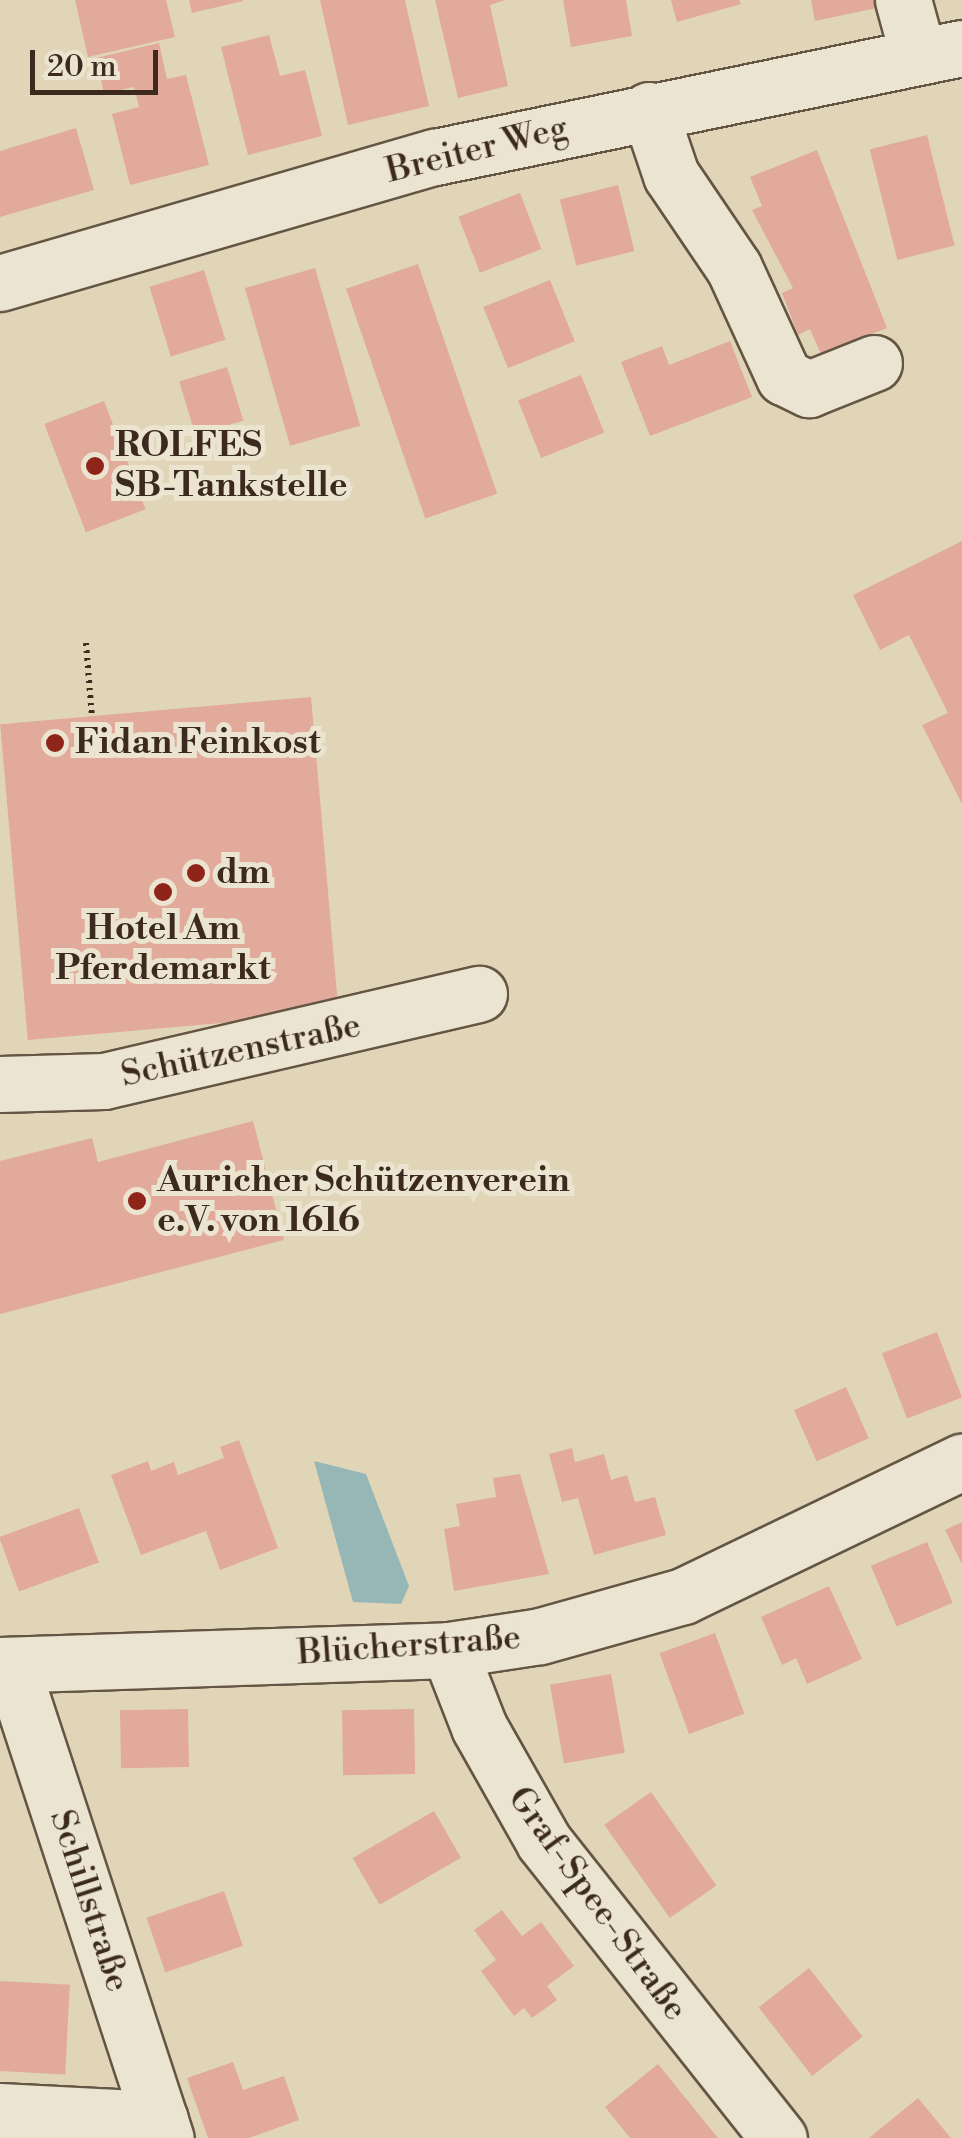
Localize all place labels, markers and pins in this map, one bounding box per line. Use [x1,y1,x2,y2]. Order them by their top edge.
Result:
place label: ROLFES SB-Tankstelle [115,425,348,507]
marker: ROLFES SB-Tankstelle [84,455,106,477]
place label: Fidan Feinkost [75,722,321,764]
marker: Fidan Feinkost [44,732,66,754]
place label: dm [216,852,270,894]
marker: dm [185,862,207,884]
marker: Hotel Am Pferdemarkt [152,881,174,903]
place label: Hotel Am Pferdemarkt [55,908,271,990]
place label: Auricher Schützenverein e.V. von 1616 [157,1160,570,1242]
marker: Auricher Schützenverein e.V. von 1616 [126,1190,148,1212]

